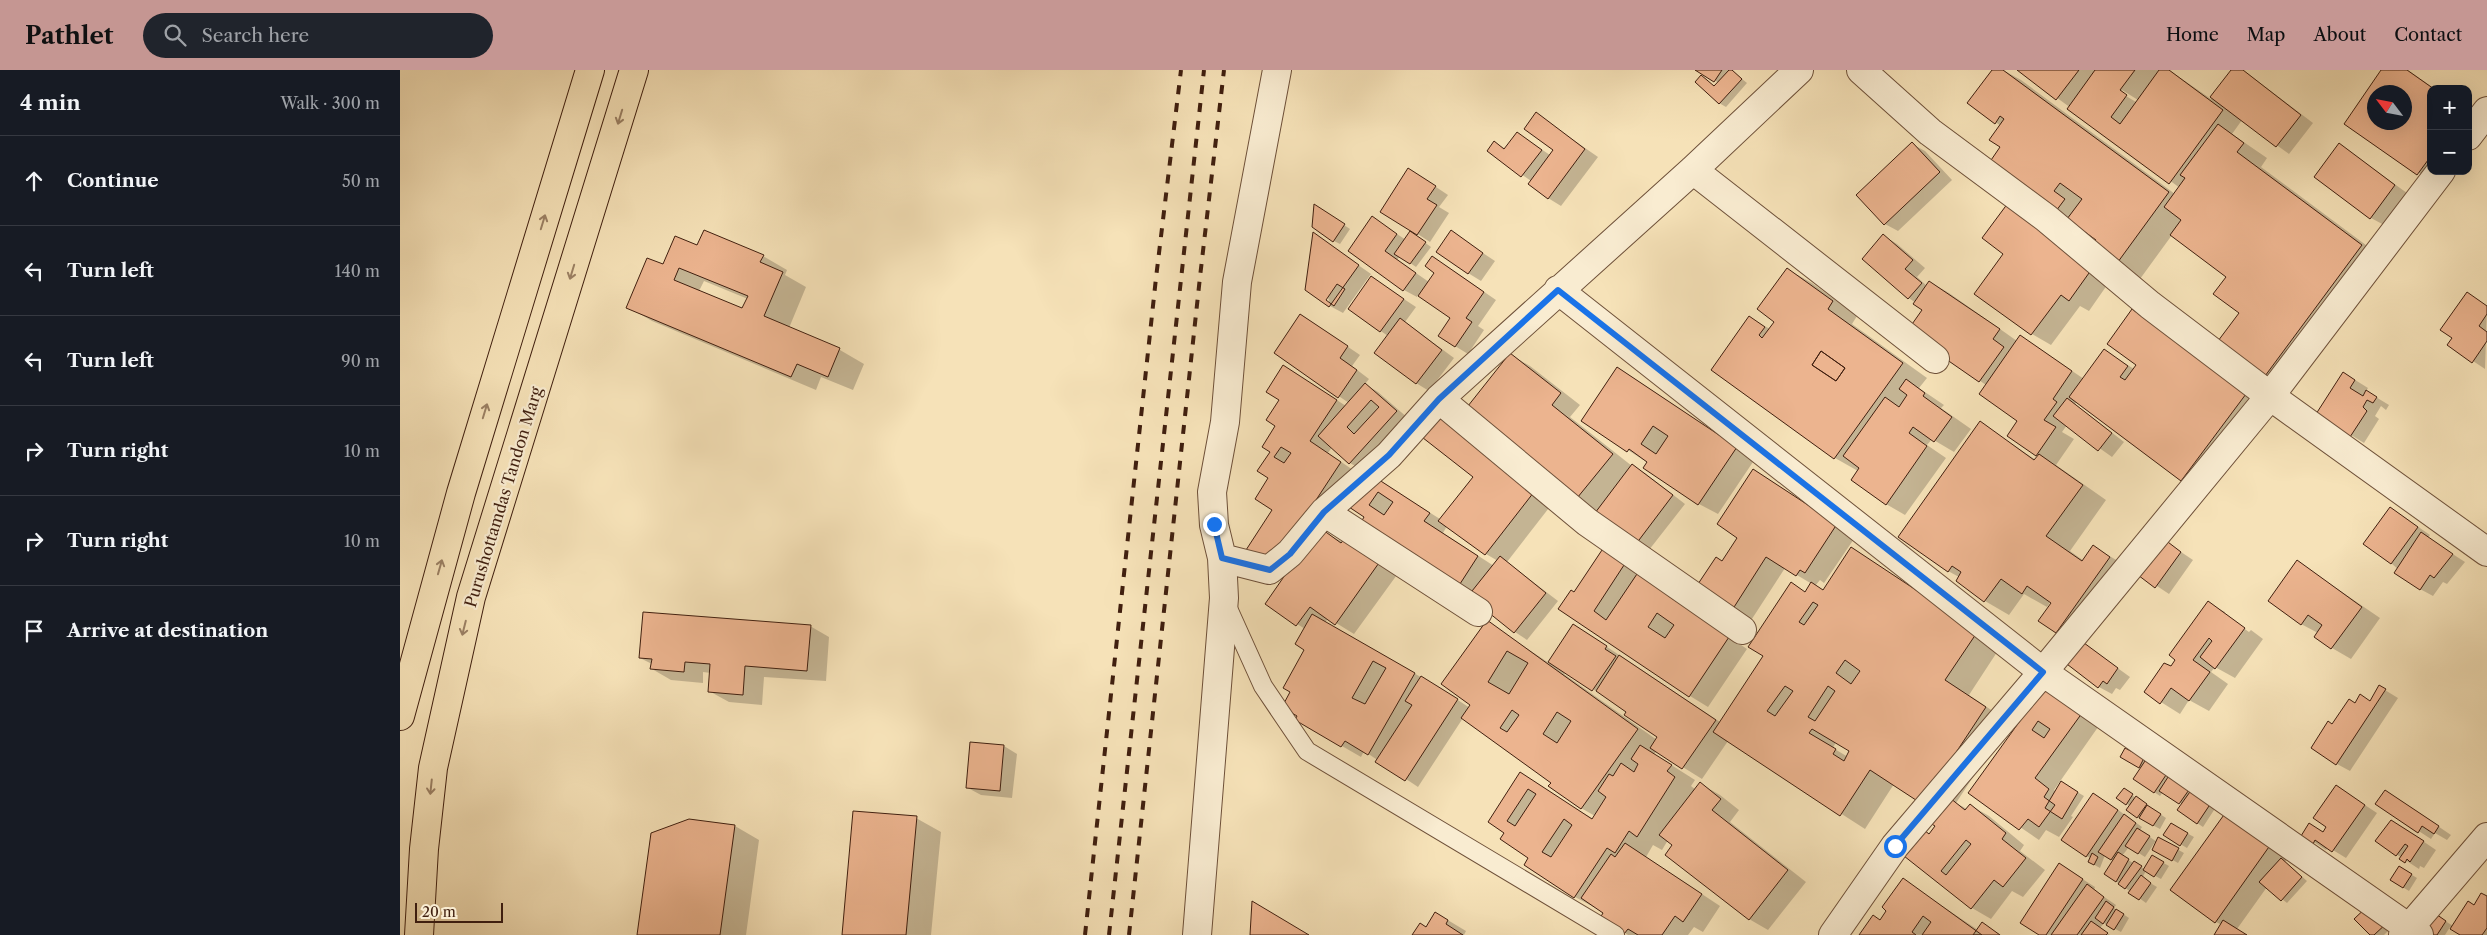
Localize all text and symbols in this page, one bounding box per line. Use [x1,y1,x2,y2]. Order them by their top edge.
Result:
search box [143,13,493,58]
text: Pathlet [25,21,113,50]
icon: search [161,21,189,49]
text: Search here [201,24,309,47]
text: Home [2166,24,2219,46]
text: Map [2247,24,2285,46]
text: About [2313,24,2366,46]
text: Contact [2394,24,2462,46]
north arrow [2367,85,2412,130]
map controls [2427,85,2472,175]
button: + [2427,85,2472,130]
text: 4 min [20,90,81,115]
text: Walk · 300 m [281,93,380,113]
one-way arrow [614,108,624,124]
button: − [2427,130,2472,175]
icon: ahead [20,167,48,195]
text: Continue [67,169,159,192]
text: 50 m [342,171,380,191]
one-way arrow [538,215,548,231]
icon: left [20,257,48,285]
text: Turn left [67,259,154,282]
text: 140 m [335,261,380,281]
one-way arrow [566,263,576,279]
icon: left [20,347,48,375]
text: Turn left [67,349,154,372]
text: 90 m [341,351,380,371]
street label: Purushottamdas Tandon Marg [460,384,546,610]
one-way arrow [481,404,491,420]
icon: right [20,437,48,465]
text: Turn right [67,439,168,462]
text: 10 m [344,441,380,461]
route end [1203,513,1226,536]
icon: right [20,527,48,555]
text: Turn right [67,529,168,552]
text: 10 m [344,531,380,551]
one-way arrow [435,560,445,576]
icon: arrive [20,617,48,645]
text: Arrive at destination [67,619,268,642]
one-way arrow [459,620,468,636]
one-way arrow [426,779,436,795]
route start [1884,835,1907,858]
scale bar [415,900,502,923]
text: 20 m [422,903,456,921]

